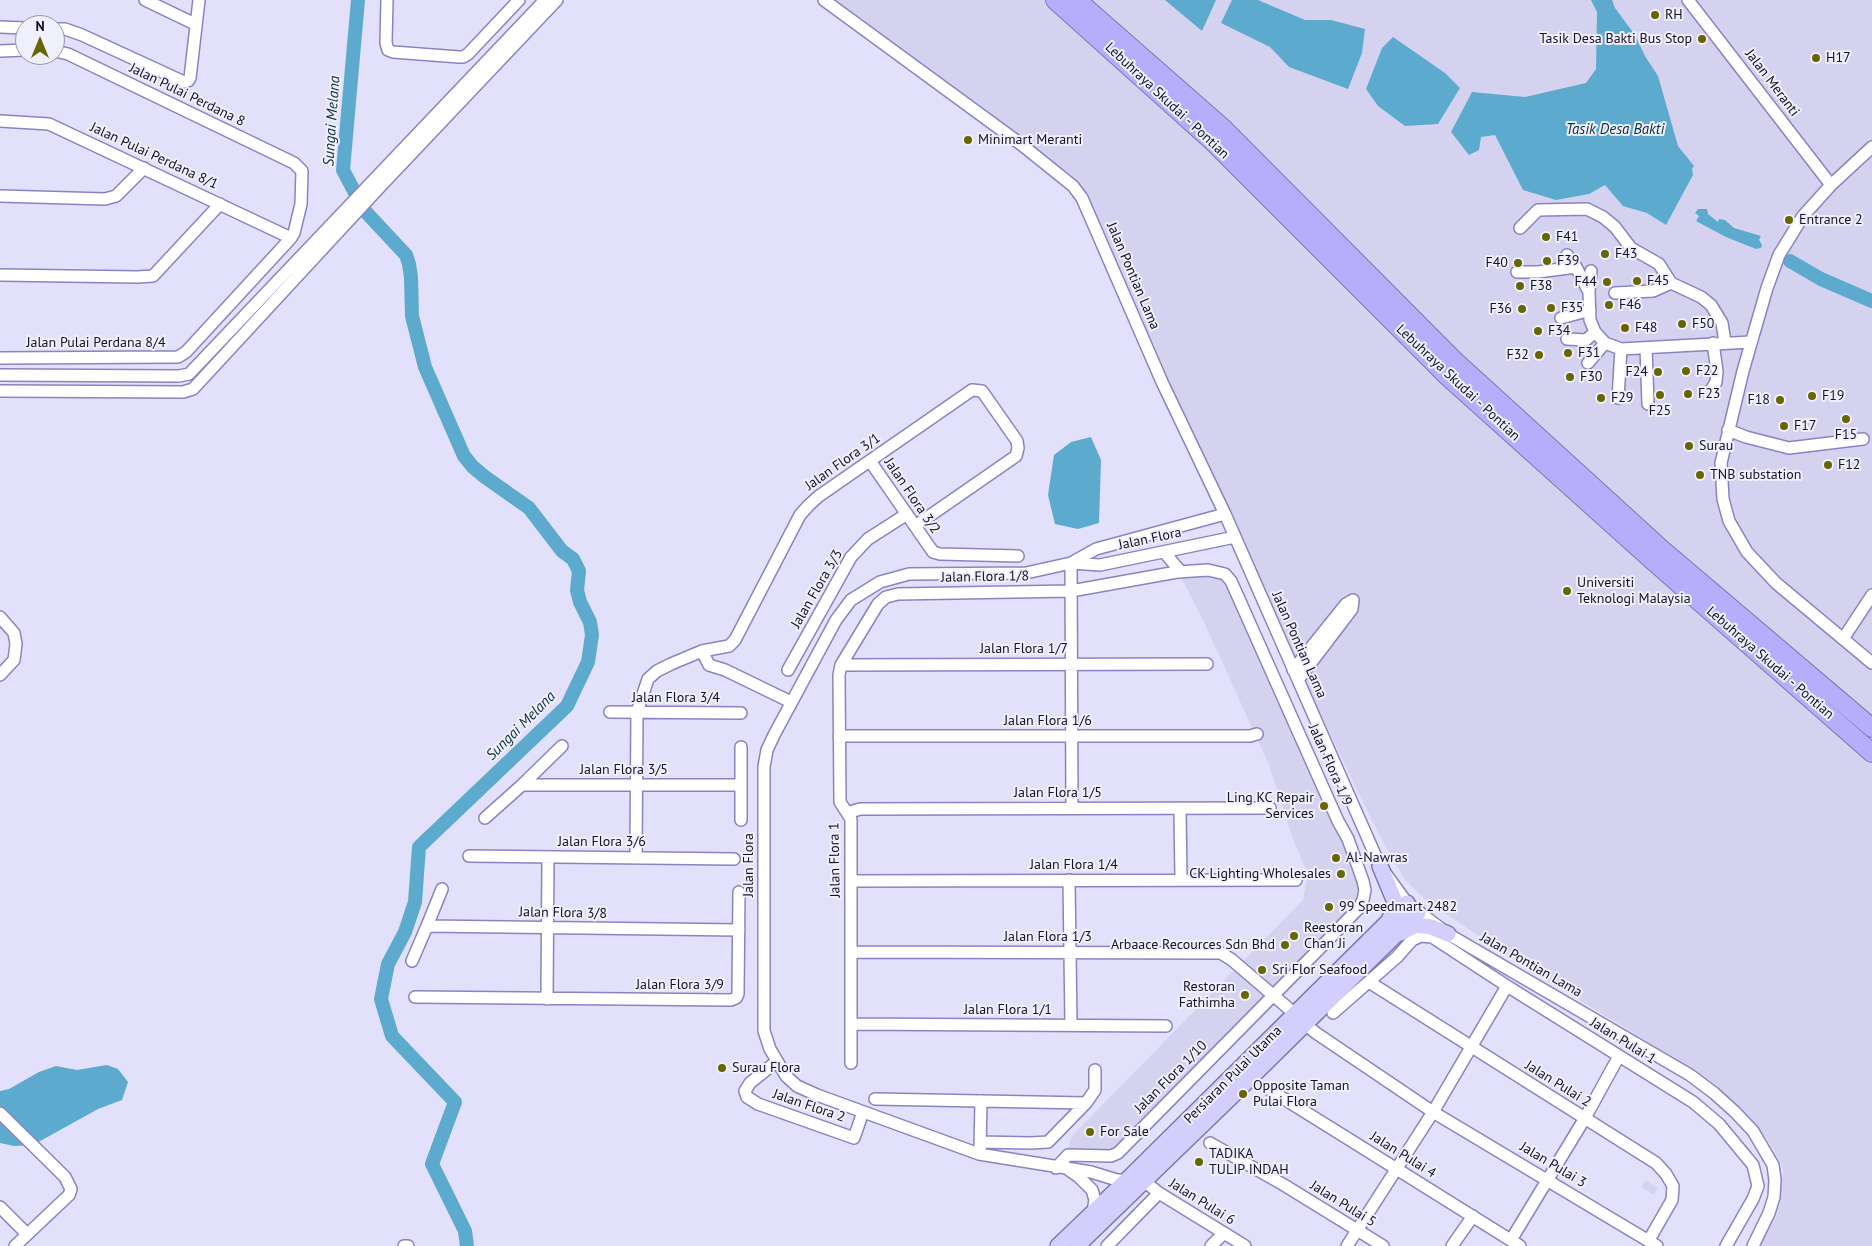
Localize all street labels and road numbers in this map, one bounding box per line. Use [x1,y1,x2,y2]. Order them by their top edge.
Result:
street label: Lebuhraya Skudai - Pontian [1102,39,1232,163]
street label: Jalan Meranti [1741,46,1803,120]
street label: Jalan Pulai Perdana 8 [126,60,248,130]
street label: Jalan Pulai Perdana 8/1 [87,119,221,193]
street label: Jalan Pontian Lama [1103,220,1163,332]
street label: Lebuhraya Skudai - Pontian [1393,321,1523,445]
street label: Jalan Pulai Perdana 8/4 [26,335,166,351]
street label: Jalan Flora 3/1 [802,430,884,494]
street label: Jalan Flora 3/2 [880,455,944,537]
street label: Jalan Flora [1117,524,1183,554]
street label: Jalan Flora 3/3 [788,547,846,631]
street label: Jalan Flora 1/8 [941,568,1029,586]
street label: Jalan Pontian Lama [1268,589,1330,701]
street label: Lebuhraya Skudai - Pontian [1703,603,1837,723]
street label: Jalan Flora 1/7 [980,641,1068,657]
street label: Jalan Flora 3/4 [632,690,720,706]
street label: Jalan Flora 1/6 [1004,713,1092,729]
street label: Jalan Flora 1/9 [1304,721,1356,809]
street label: Jalan Flora 3/5 [580,762,668,778]
street label: Jalan Flora 1/5 [1014,785,1102,801]
street label: Jalan Flora 1 [826,822,844,898]
street label: Jalan Flora [741,833,757,897]
street label: Jalan Flora 3/6 [558,834,646,850]
street label: Jalan Flora 1/4 [1030,857,1118,873]
street label: Jalan Flora 3/8 [519,904,607,922]
street label: Jalan Flora 1/3 [1004,929,1092,945]
street label: Jalan Pontian Lama [1477,929,1585,1001]
street label: Jalan Flora 3/9 [636,977,724,993]
street label: Jalan Flora 1/1 [964,1002,1052,1018]
street label: Jalan Pulai 1 [1587,1014,1659,1068]
street label: Persiaran Pulai Utama [1181,1023,1285,1127]
street label: Jalan Flora 1/10 [1131,1037,1211,1117]
street label: Jalan Pulai 2 [1522,1057,1594,1111]
street label: Jalan Flora 2 [771,1086,847,1126]
street label: Jalan Pulai 4 [1367,1128,1439,1182]
street label: Jalan Pulai 3 [1517,1139,1589,1191]
street label: Jalan Pulai 6 [1166,1175,1238,1229]
street label: Jalan Pulai 5 [1307,1177,1379,1231]

